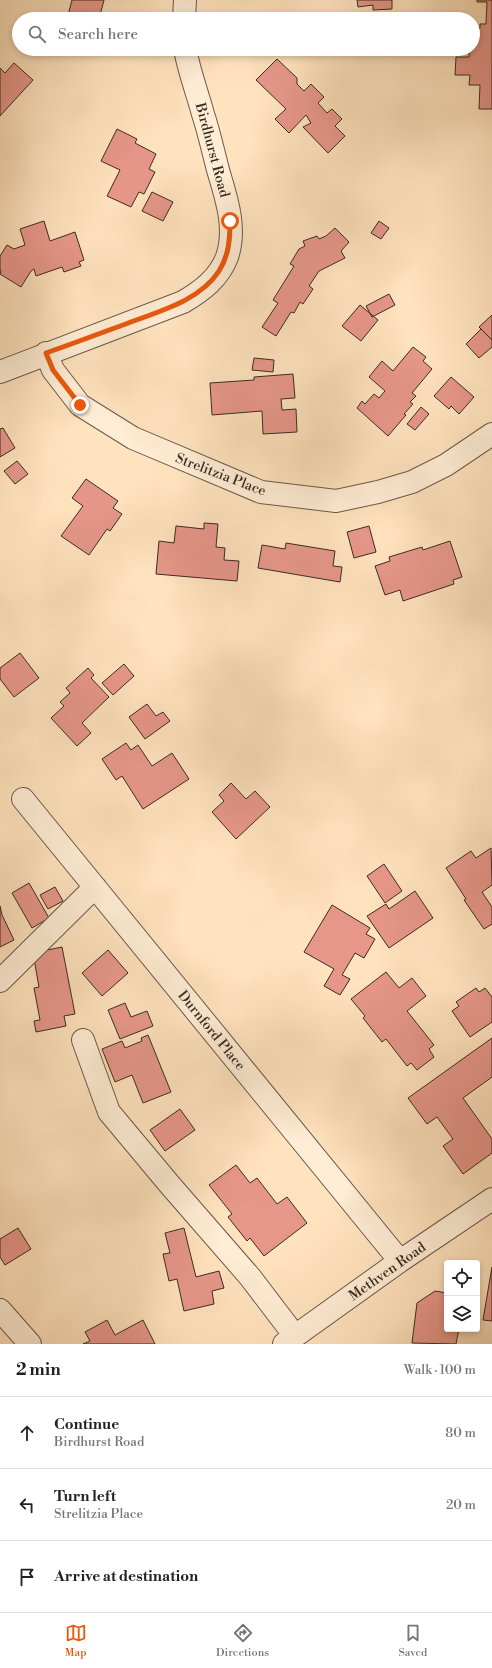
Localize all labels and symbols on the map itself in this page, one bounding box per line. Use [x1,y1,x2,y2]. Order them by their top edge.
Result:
street label: Birdhurst Road [190,100,233,200]
route start [221,212,239,230]
route end [71,396,89,414]
street label: Strelitzia Place [173,449,269,501]
street label: Durnford Place [173,987,249,1074]
street label: Methven Road [345,1239,430,1305]

